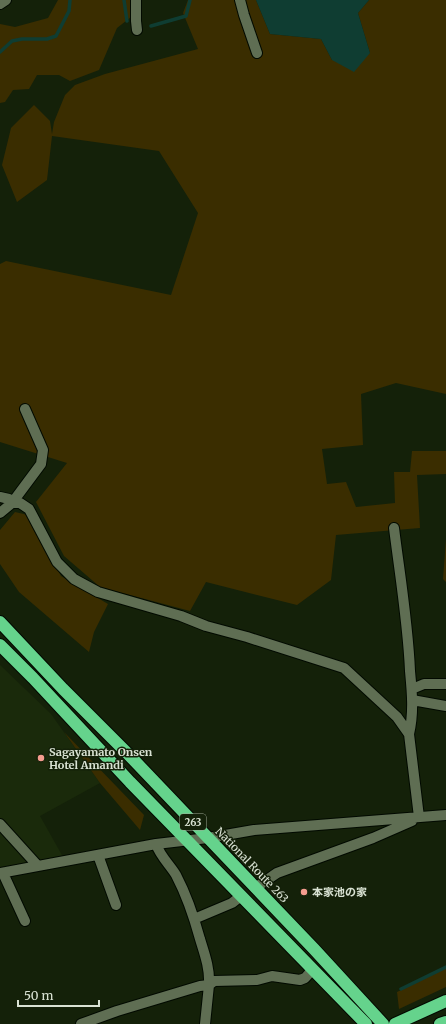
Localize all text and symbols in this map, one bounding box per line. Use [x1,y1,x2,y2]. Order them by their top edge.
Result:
place label: Sagayamato Onsen Hotel Amandi [49,745,153,772]
marker: Sagayamato Onsen Hotel Amandi [36,753,46,763]
road number: 263 [180,814,206,830]
street label: National Route 263 [212,824,292,906]
place label: 本家池の家 [312,885,367,899]
marker: 本家池の家 [299,887,309,897]
scale bar [18,982,99,1008]
text: 50 m [24,988,53,1003]

